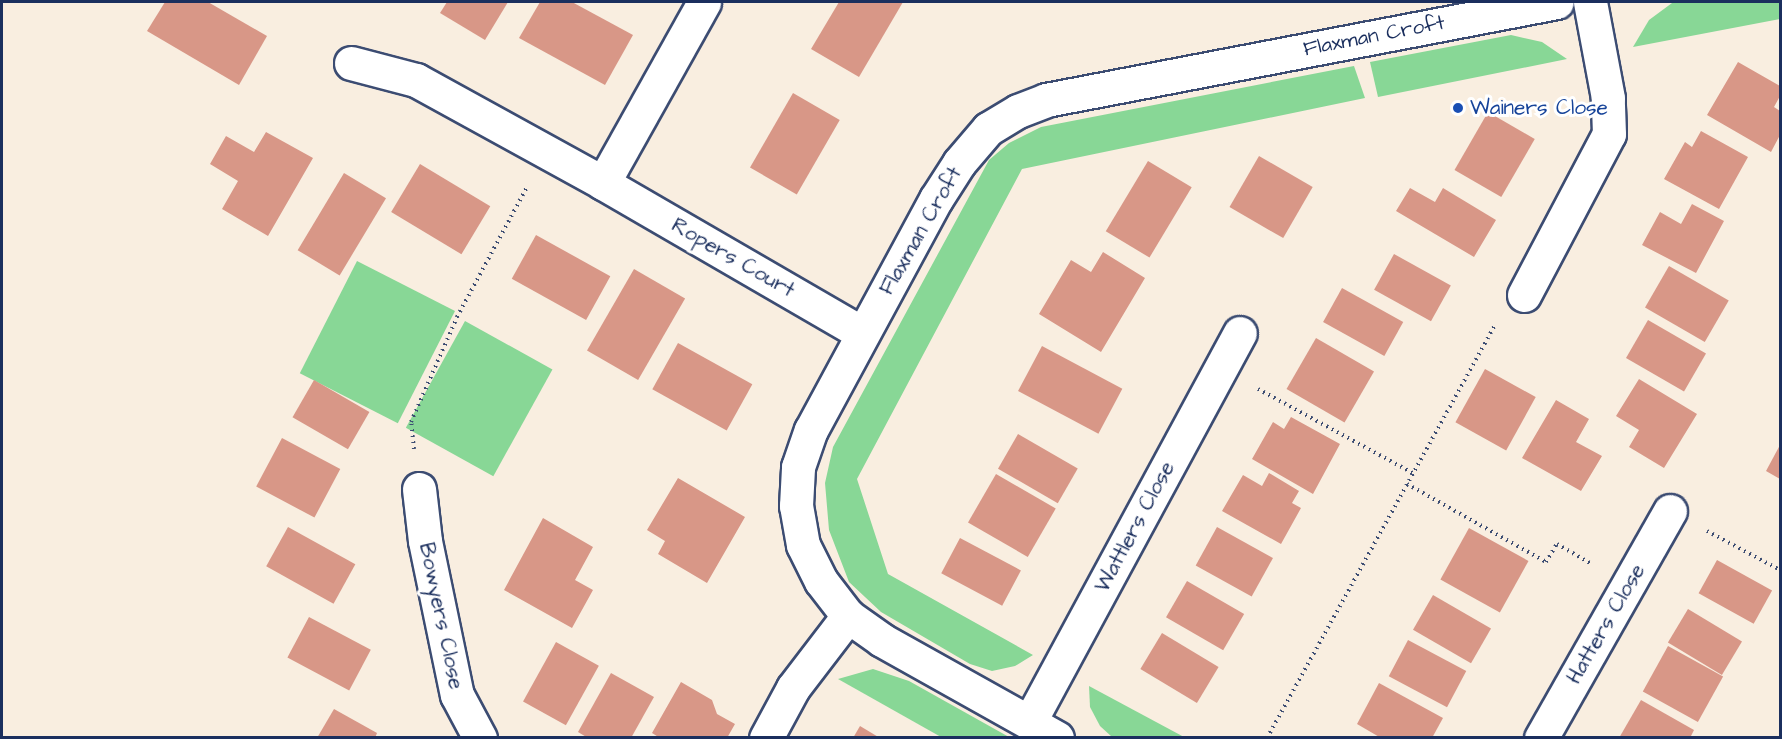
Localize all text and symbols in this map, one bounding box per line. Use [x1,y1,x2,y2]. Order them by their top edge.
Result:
street label: Flaxman Croft [1301,10,1447,62]
place label: Wainers Close [1470,95,1608,121]
marker: Wainers Close [1451,101,1465,115]
street label: Flaxman Croft [874,163,968,299]
street label: Ropers Court [667,213,799,303]
street label: Wattlers Close [1090,457,1180,597]
street label: Bowyers Close [413,540,469,692]
street label: Hatters Close [1562,560,1650,688]

